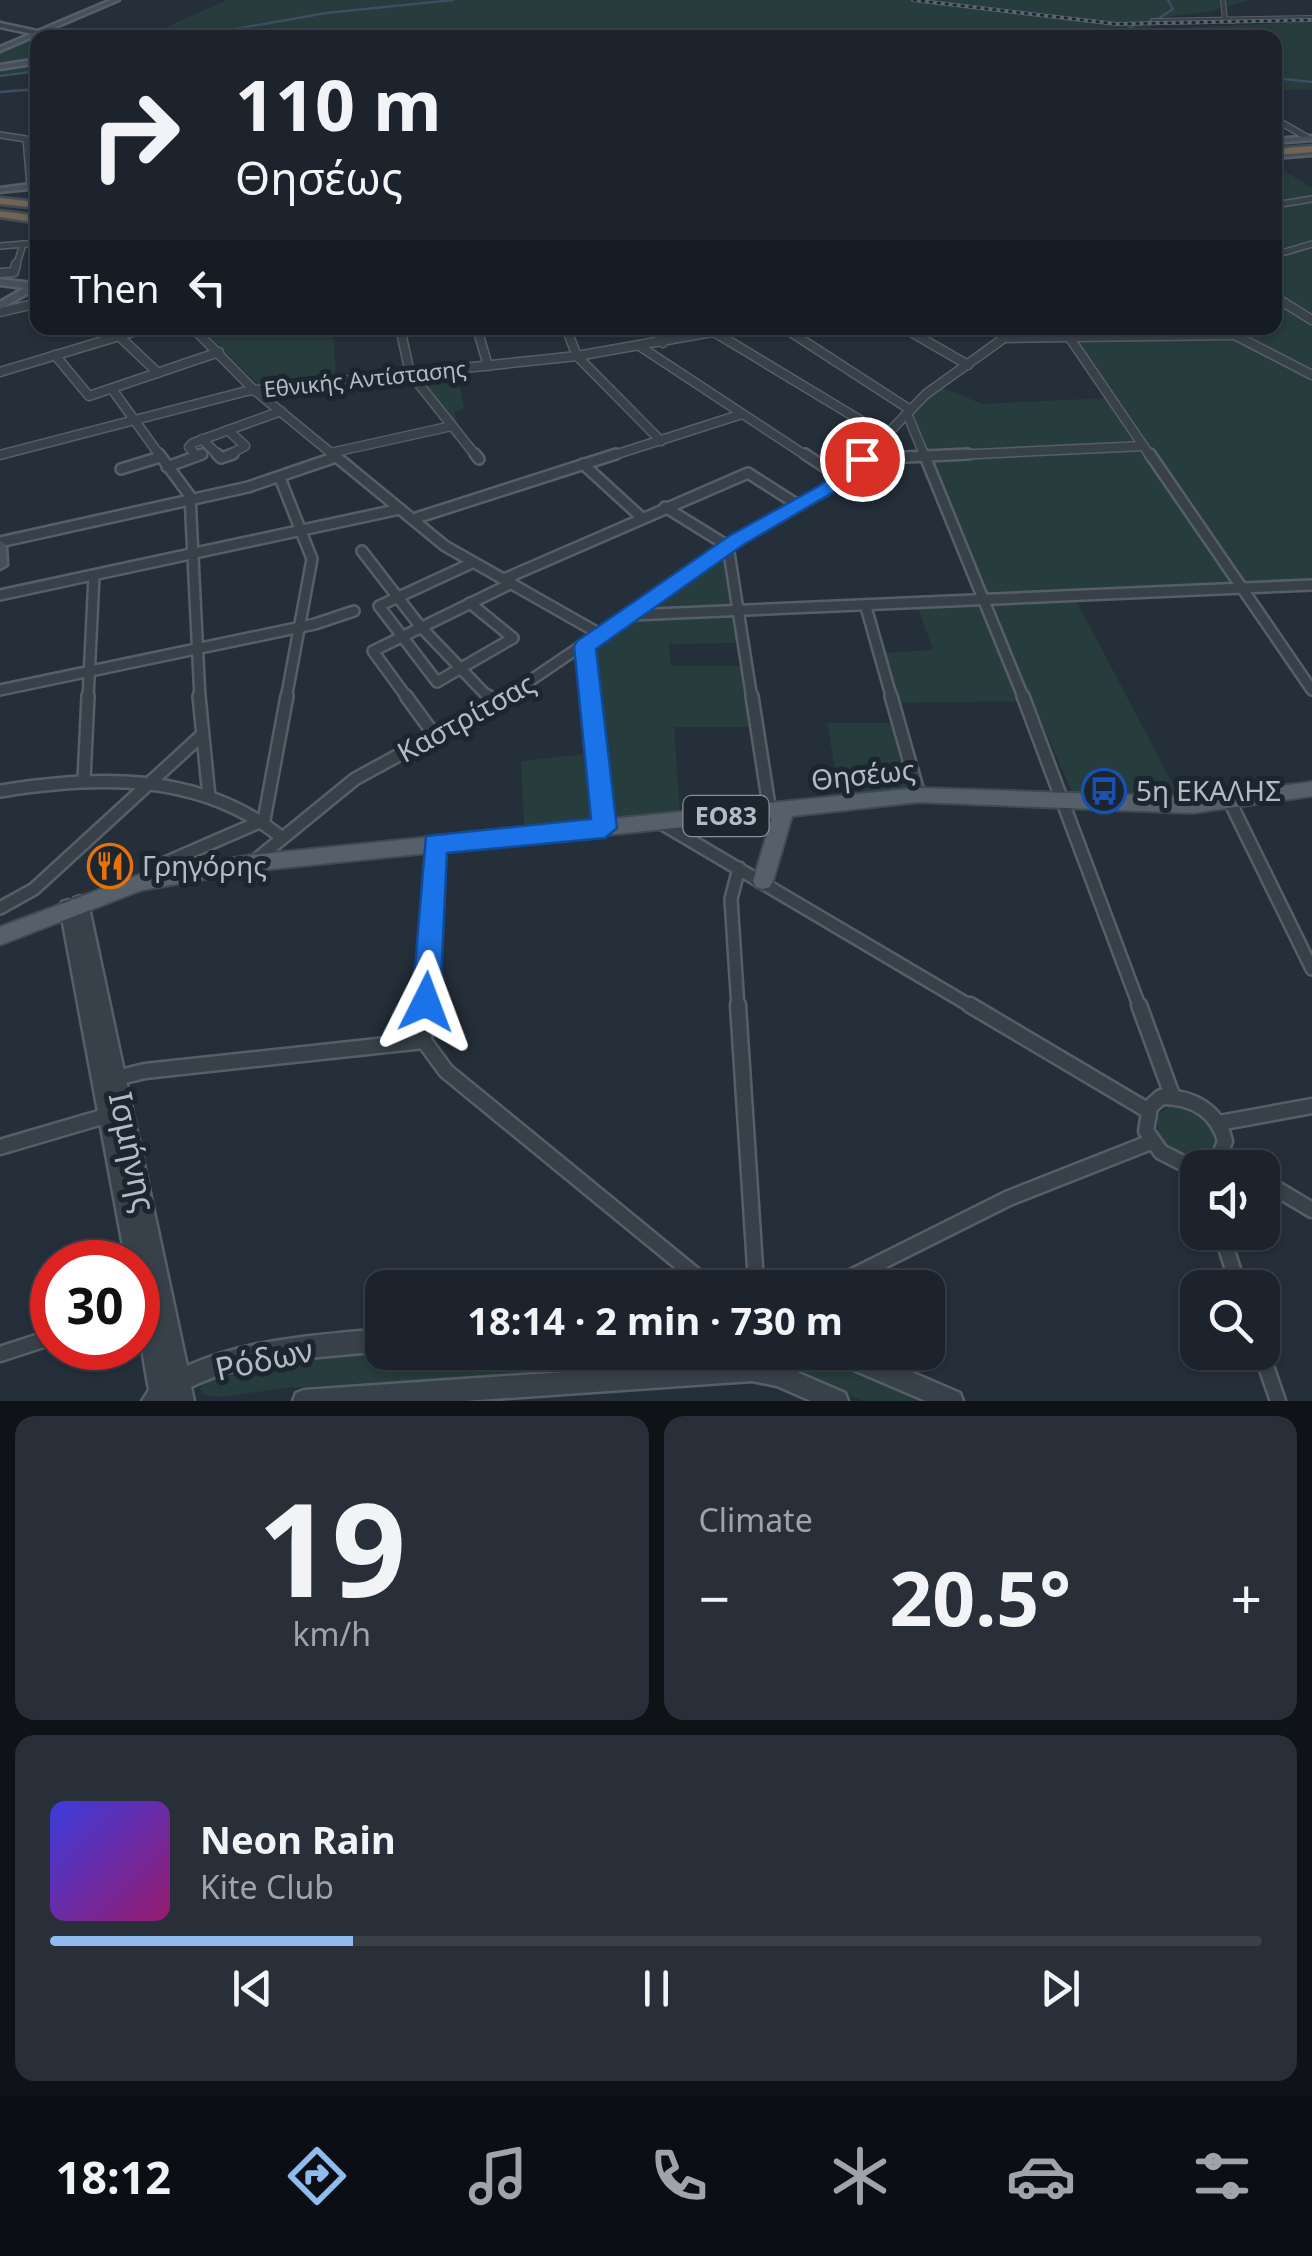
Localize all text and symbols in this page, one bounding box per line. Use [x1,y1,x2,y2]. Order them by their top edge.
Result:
text: 110 m [235,56,442,152]
icon: right [70,70,200,200]
text: Θησέως [235,147,403,208]
icon: left [180,260,235,315]
text: Then [70,262,160,314]
street label: Εθνικής Αντίστασης [262,352,468,404]
pin [820,417,905,502]
icon: arrive [835,432,890,487]
street label: Καστρίτσας [390,664,541,770]
street label: Θησέως [809,750,917,798]
bus stop icon: 5η ΕΚΑΛΗΣ [1081,768,1127,814]
place label: 5η ΕΚΑΛΗΣ [1136,771,1281,809]
road number: ΕΟ83 [684,796,768,836]
restaurant icon: Γρηγόρης [87,843,133,889]
place label: Γρηγόρης [142,846,267,884]
position arrow [374,950,478,1054]
street label: Ισμήνης [100,1088,167,1216]
map controls [1180,1150,1280,1370]
button: sound [1180,1150,1280,1250]
speed limit sign: 30 [30,1240,160,1370]
button: search [1180,1270,1280,1370]
text: 18:14 · 2 min · 730 m [467,1294,843,1346]
street label: Ρόδων [211,1327,317,1390]
text: 19 [257,1458,406,1635]
text: Climate [699,1498,813,1541]
text: 20.5° [889,1546,1071,1648]
text: − [699,1560,730,1635]
text: + [1231,1560,1262,1635]
text: km/h [292,1612,371,1655]
text: Neon Rain [200,1813,396,1865]
text: Kite Club [200,1865,334,1908]
icon: previous [225,1961,280,2016]
icon: pause [629,1961,684,2016]
icon: next [1033,1961,1088,2016]
icon: directions [282,2141,352,2211]
icon: music [463,2141,533,2211]
icon: phone [644,2141,714,2211]
icon: climate [825,2141,895,2211]
icon: car [1006,2141,1076,2211]
icon: filters [1187,2141,1257,2211]
text: 18:12 [55,2146,171,2207]

